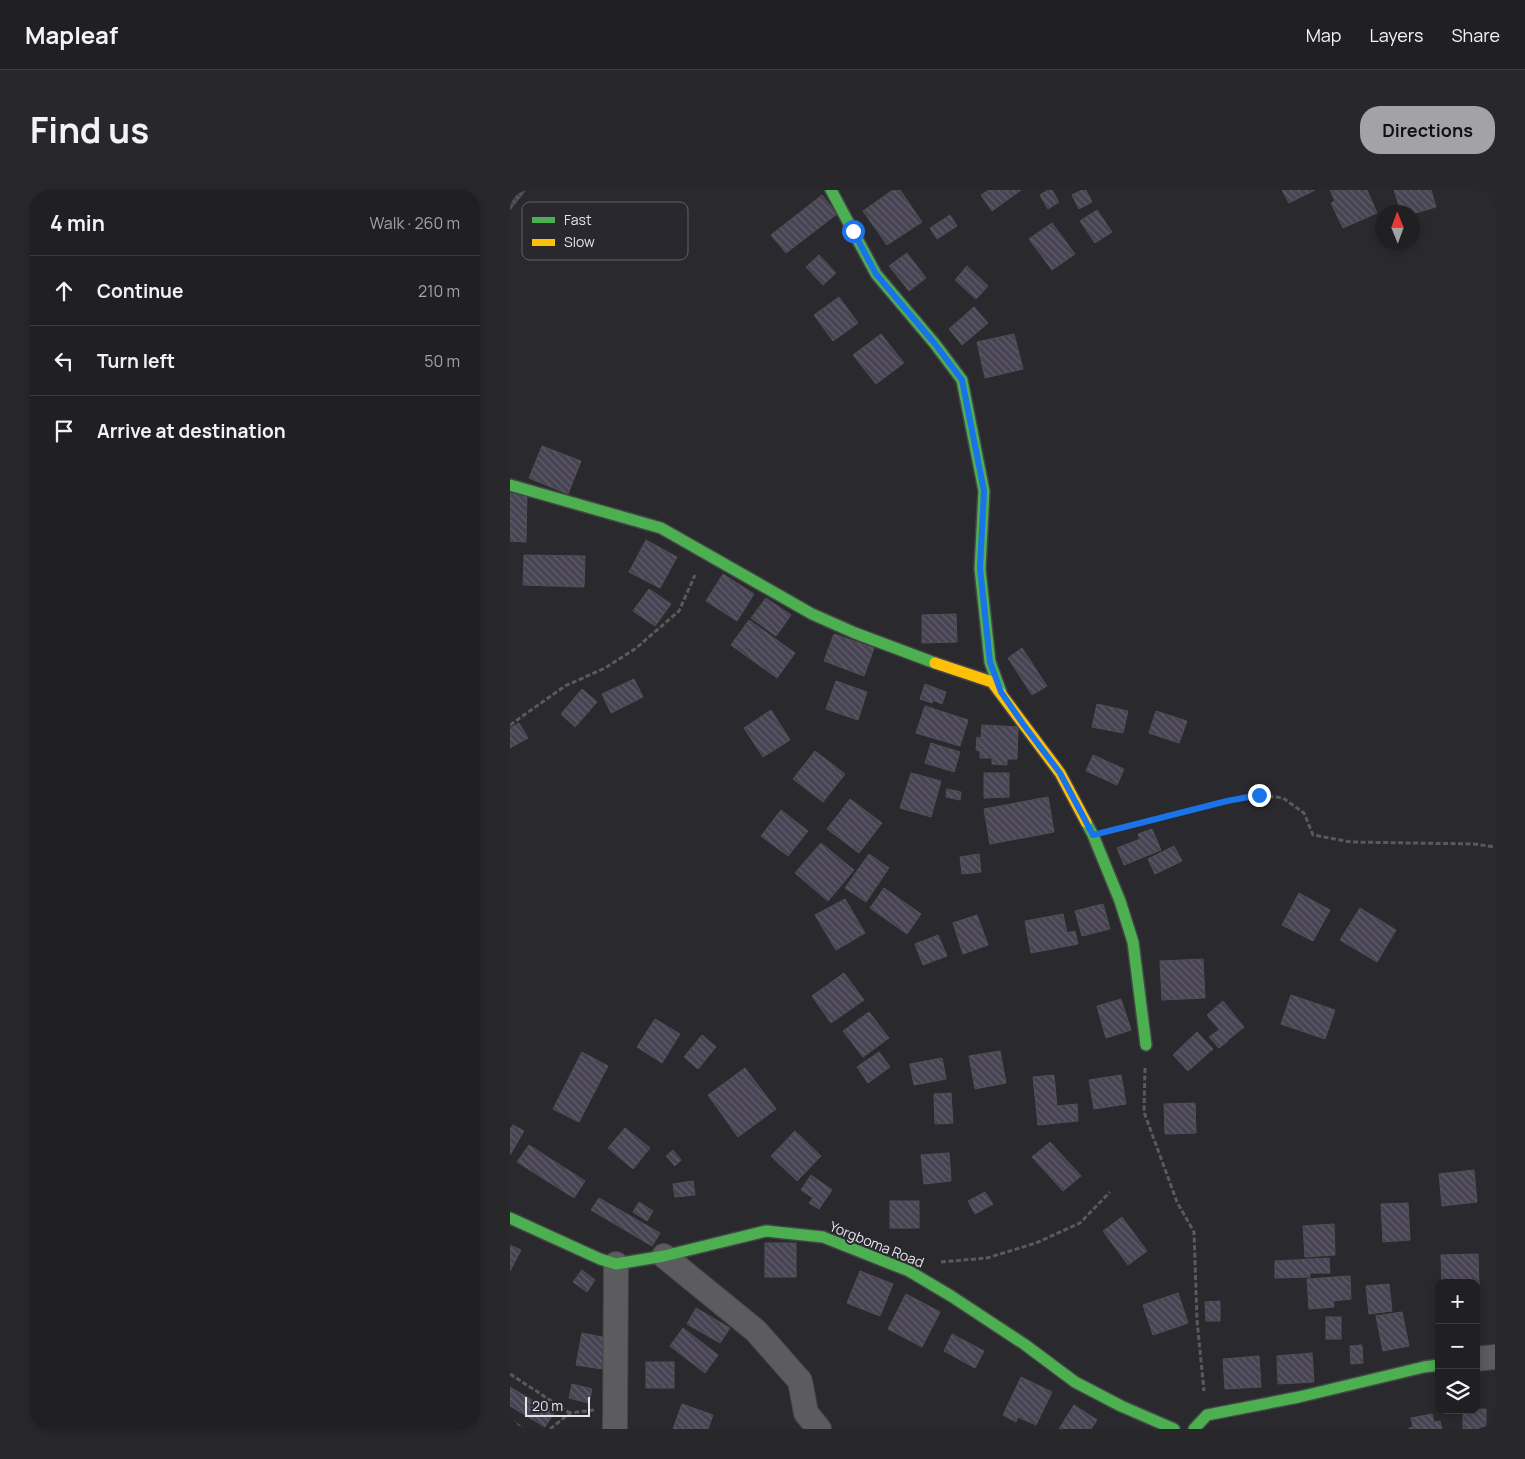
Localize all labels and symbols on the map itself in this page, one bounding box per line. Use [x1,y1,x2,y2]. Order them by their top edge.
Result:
legend [522,202,688,260]
north arrow [1375,205,1420,250]
text: Fast [564,210,592,229]
route start [842,220,865,243]
text: Slow [564,232,595,251]
route end [1248,784,1271,807]
street label: Yorgboma Road [827,1216,927,1272]
scale bar [525,1394,590,1417]

